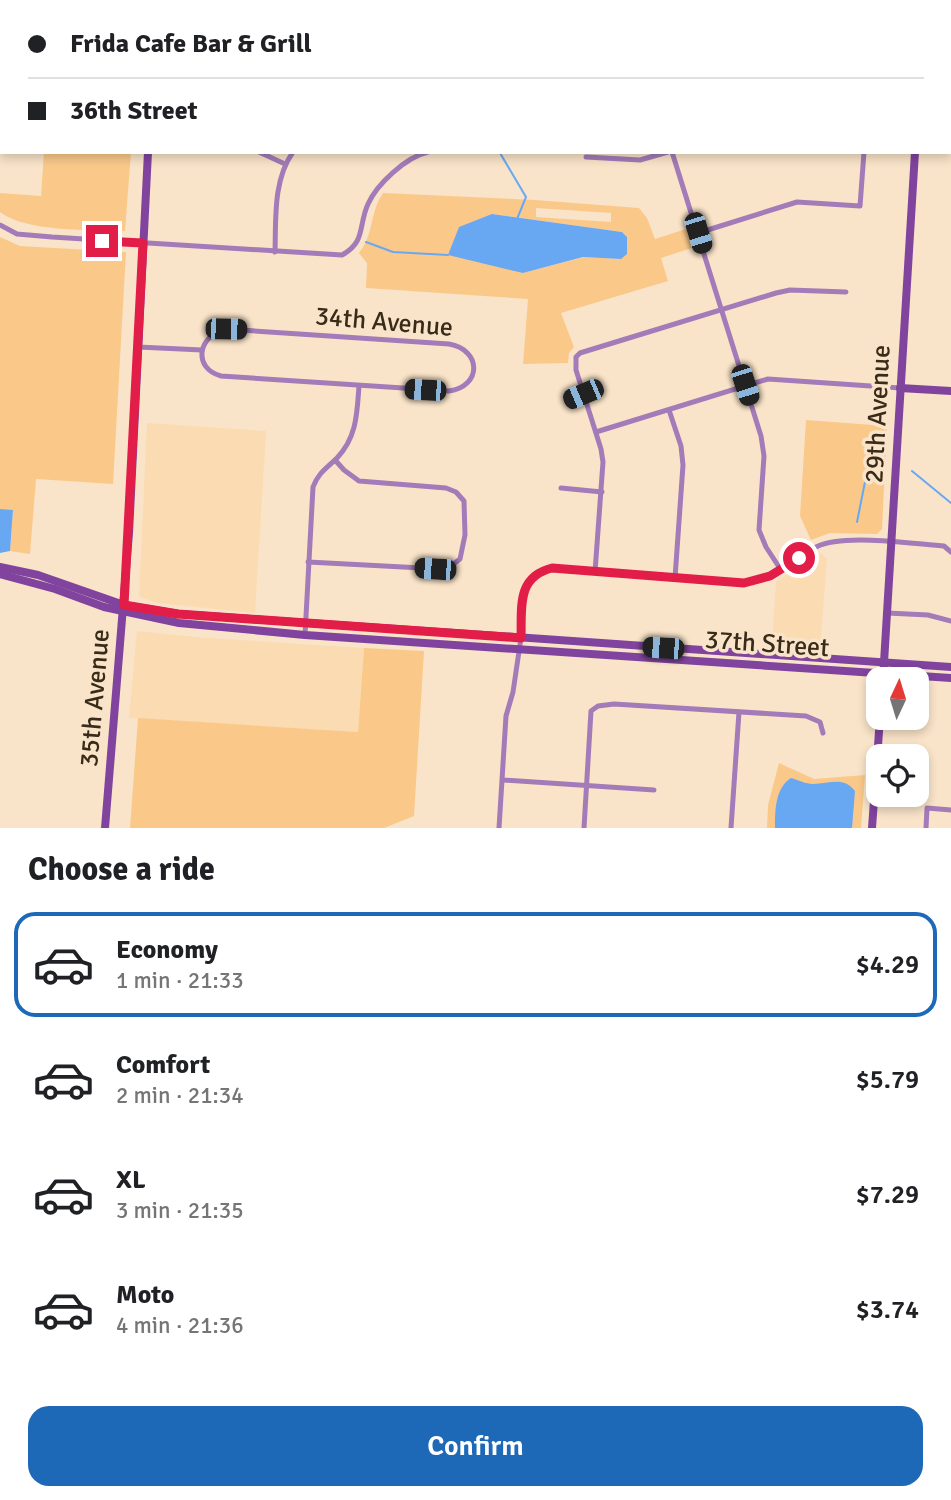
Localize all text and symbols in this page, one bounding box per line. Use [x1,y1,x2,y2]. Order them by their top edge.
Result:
text: Frida Cafe Bar & Grill [70,28,312,60]
text: 36th Street [70,95,197,127]
car [682,210,715,256]
route end [86,225,118,257]
street label: 34th Avenue [314,300,454,344]
car [205,318,248,340]
street label: 29th Avenue [858,344,898,484]
car [729,362,762,408]
car [560,376,607,412]
car [404,378,447,402]
route start [783,542,815,574]
car [414,557,457,581]
street label: 37th Street [704,624,830,664]
street label: 35th Avenue [73,628,117,768]
car [642,636,685,660]
north arrow [866,667,929,730]
map controls [866,667,929,807]
button: locate [866,744,929,807]
text: Choose a ride [28,850,215,889]
icon: car [32,933,95,996]
text: Economy [116,934,218,966]
text: $4.29 [856,949,919,981]
text: 1 min · 21:33 [116,966,244,995]
icon: car [32,1048,95,1111]
text: Comfort [116,1049,210,1081]
text: $5.79 [856,1064,919,1096]
text: 2 min · 21:34 [116,1081,244,1110]
icon: car [32,1163,95,1226]
text: XL [116,1164,146,1196]
text: $7.29 [856,1179,919,1211]
text: 3 min · 21:35 [116,1196,244,1225]
icon: car [32,1278,95,1341]
text: Moto [116,1279,174,1311]
text: $3.74 [856,1294,919,1326]
text: 4 min · 21:36 [116,1311,244,1340]
button: Confirm [28,1406,923,1486]

